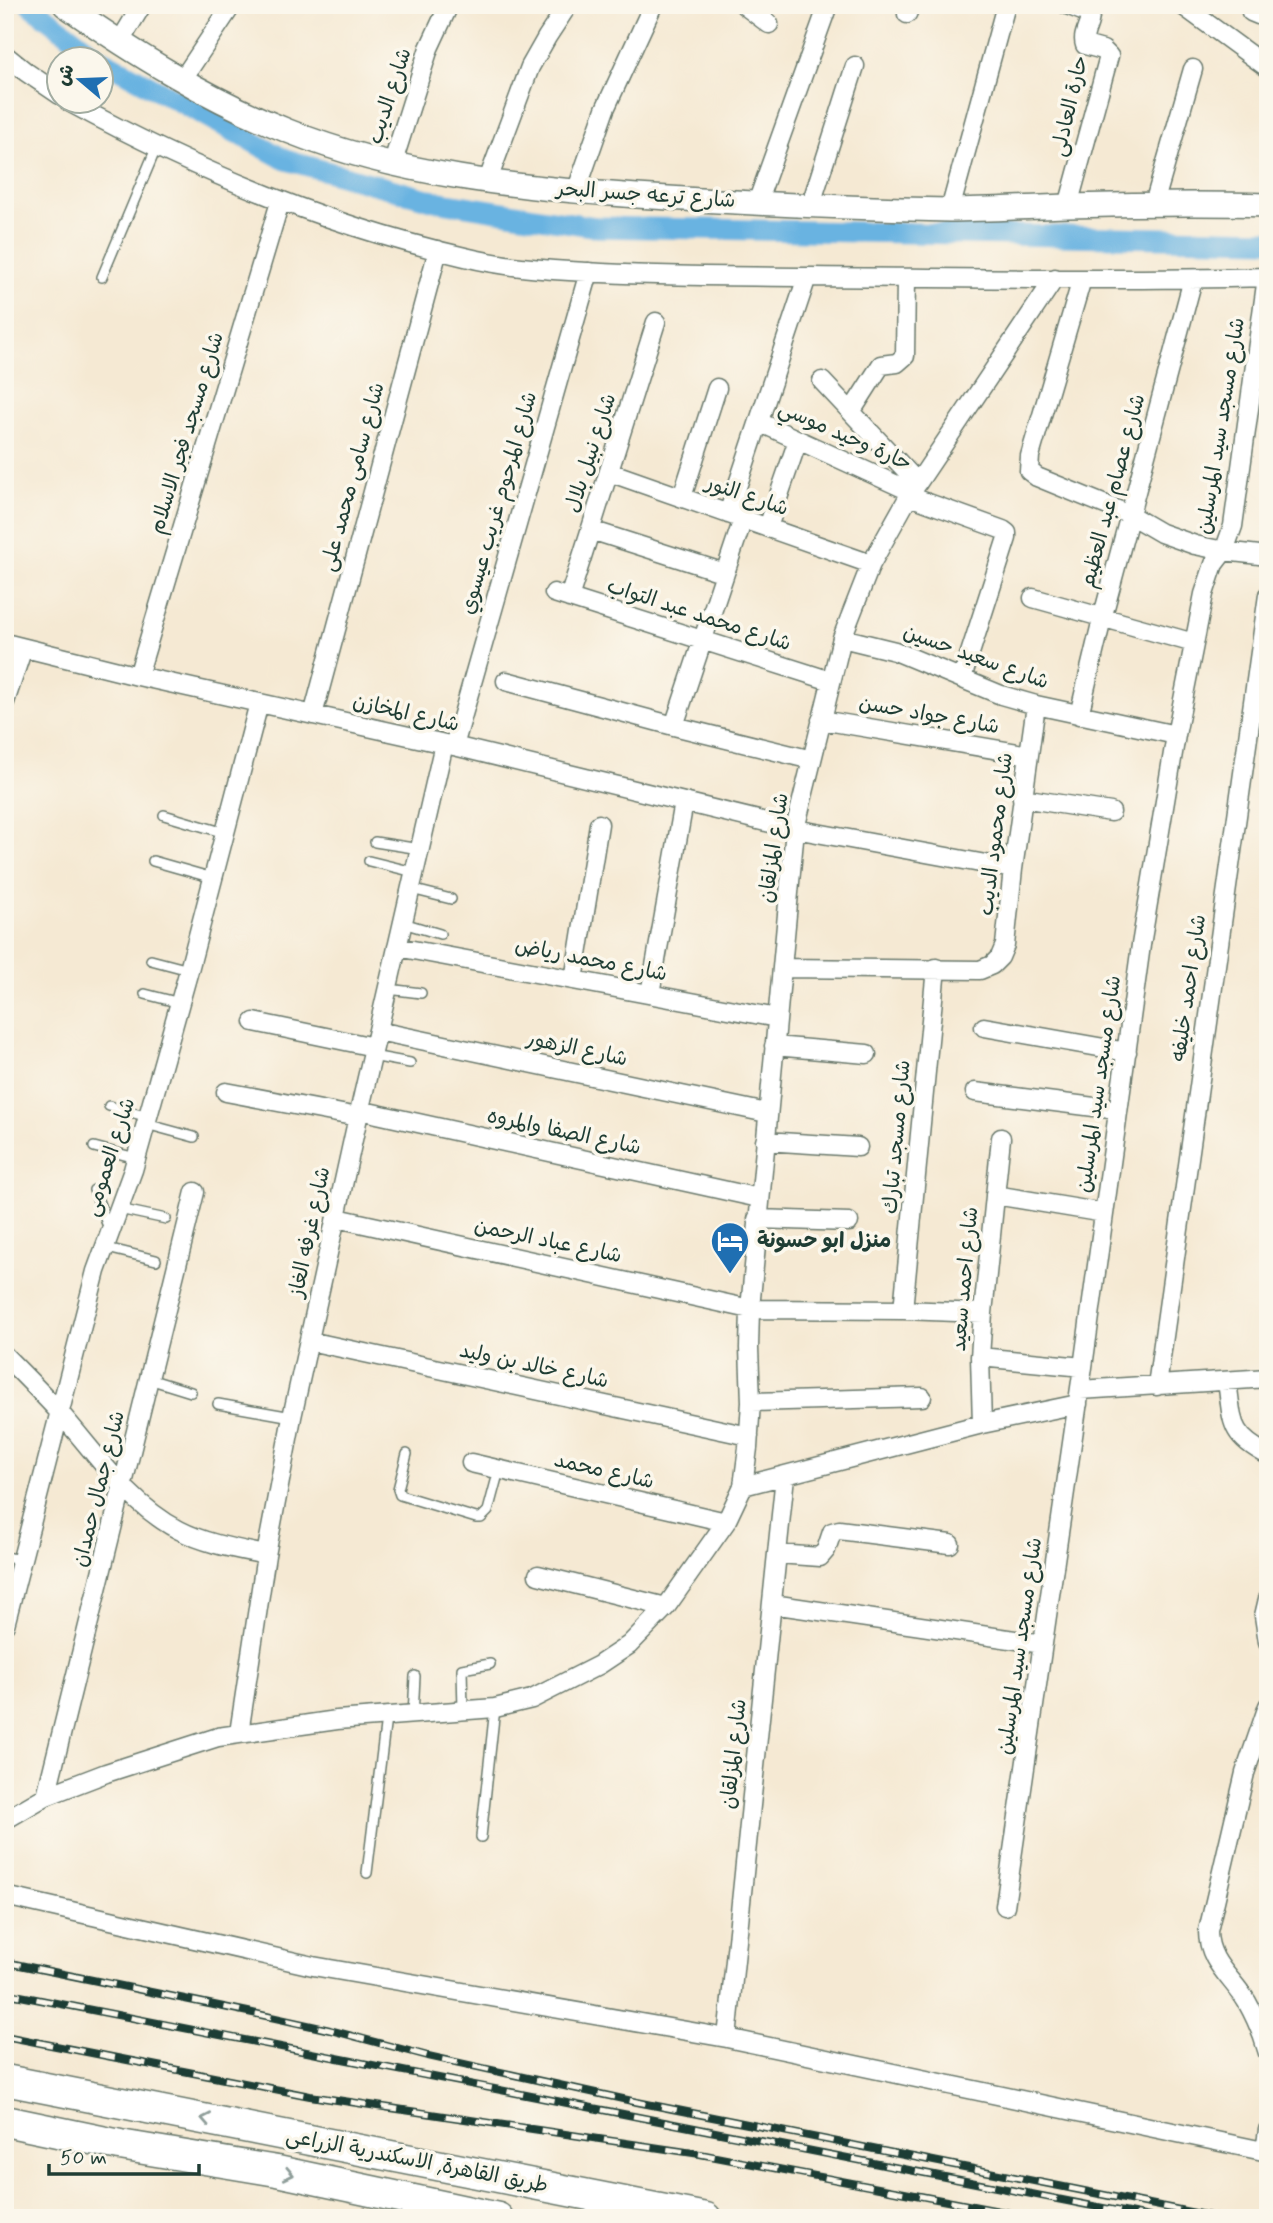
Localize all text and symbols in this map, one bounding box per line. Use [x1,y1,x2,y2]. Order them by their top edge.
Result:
street label: شارع الديب [361,44,419,148]
north arrow [46,46,116,116]
street label: حارة العادلى [1045,53,1095,159]
text: ش [50,61,81,89]
street label: شارع ترعه جسر البحر [554,175,736,215]
street label: شارع مسجد سيد المرسلين [1190,316,1252,536]
street label: شارع مسجد فجر الاسلام [143,329,232,538]
street label: شارع سامى محمد على [314,379,392,575]
street label: شارع المرحوم غريب عيسوي [454,388,545,618]
street label: شارع نبيل بلال [559,390,623,516]
street label: شارع عصام عبد العظيم [1074,391,1153,591]
street label: حارة وحيد موسي [772,394,916,482]
street label: شارع النور [700,468,792,523]
street label: شارع محمد عبد التواب [603,572,795,658]
street label: شارع سعيد حسين [899,618,1053,696]
street label: شارع المخازن [350,687,462,739]
street label: شارع جواد حسن [857,689,1001,741]
street label: شارع محمود الديب [972,751,1020,917]
street label: شارع المزلقان [752,791,796,905]
street label: شارع احمد خليفه [1165,913,1213,1063]
street label: شارع محمد رياض [512,932,670,988]
street label: شارع مسجد سيد المرسلين [1070,974,1128,1194]
street label: شارع الزهور [523,1024,630,1073]
street label: شارع مسجد تبارك [876,1059,918,1215]
street label: شارع العمومى [78,1094,142,1220]
street label: شارع الصفا والمروه [484,1102,644,1162]
street label: شارع غرفه الغاز [282,1164,337,1302]
street label: شارع احمد سعيد [945,1205,985,1353]
street label: شارع عباد الرحمن [472,1212,624,1270]
hotel icon: منزل ابو حسونة [709,1220,751,1275]
place label: منزل ابو حسونة [757,1227,891,1255]
street label: شارع خالد بن وليد [457,1337,611,1395]
street label: شارع جمال حمدان [66,1408,132,1570]
street label: شارع محمد [551,1446,657,1496]
street label: شارع مسجد سيد المرسلين [991,1536,1049,1756]
street label: شارع المزلقان [714,1697,754,1811]
one-way arrow [200,2113,212,2128]
street label: طريق القاهرة, الاسكندرية الزراعى [283,2122,551,2200]
scale bar [49,2132,200,2176]
text: 50 m [60,2144,107,2172]
one-way arrow [283,2165,295,2180]

